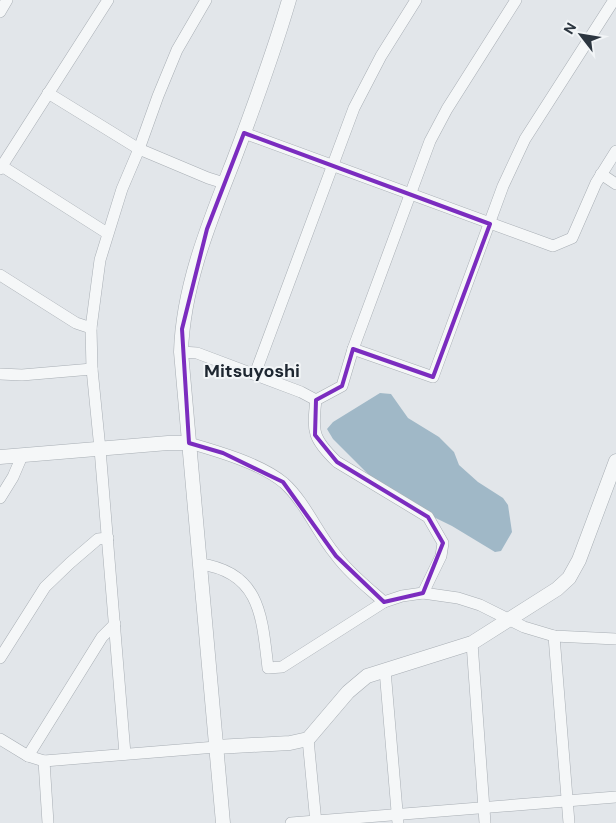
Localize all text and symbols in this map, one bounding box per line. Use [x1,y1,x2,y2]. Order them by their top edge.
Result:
north arrow [556,10,606,60]
text: N [560,19,580,37]
district label: Mitsuyoshi [204,359,300,383]

